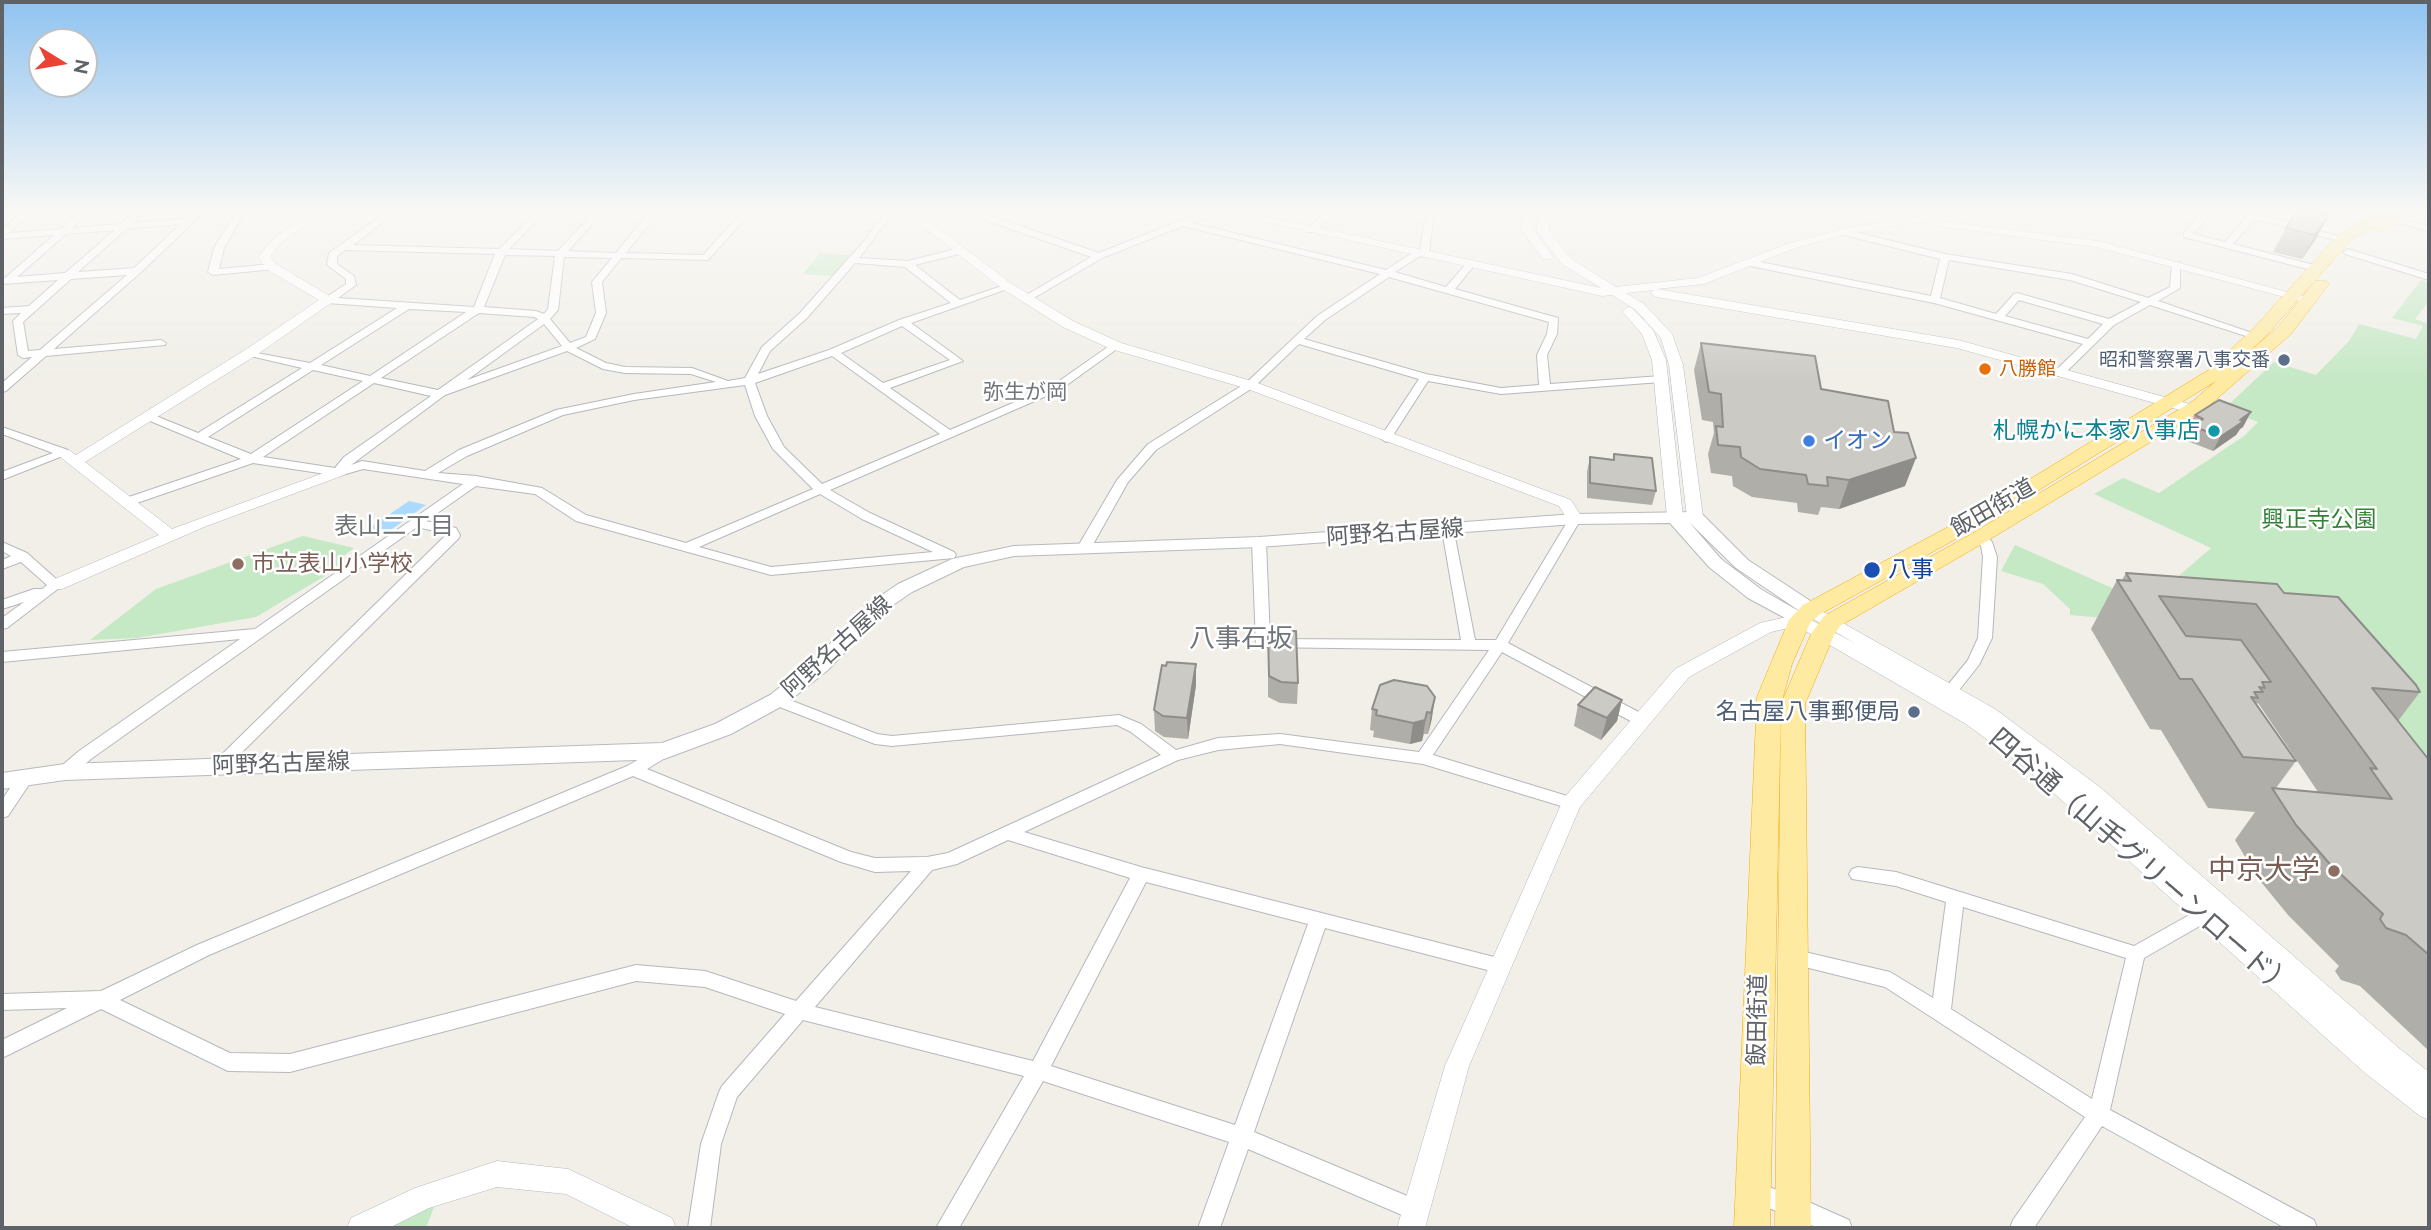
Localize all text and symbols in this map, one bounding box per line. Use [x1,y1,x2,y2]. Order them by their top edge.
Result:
north arrow [28,28,98,98]
text: N [69,57,94,76]
place label: 昭和警察署八事交番 [2099,349,2270,371]
marker: 昭和警察署八事交番 [2276,352,2292,368]
place label: 八勝館 [1999,358,2056,380]
marker: 八勝館 [1977,361,1993,377]
district label: 弥生が岡 [983,380,1067,406]
place label: 札幌かに本家八事店 [1993,417,2200,445]
marker: 札幌かに本家八事店 [2206,423,2222,439]
place label: イオン [1823,427,1892,455]
marker: イオン [1801,433,1817,449]
street label: 飯田街道 [1946,473,2040,543]
park label: 興正寺公園 [2262,506,2376,534]
district label: 表山二丁目 [334,513,454,541]
street label: 阿野名古屋線 [1325,514,1465,552]
place label: 市立表山小学校 [252,550,413,578]
marker: 市立表山小学校 [230,556,246,572]
place label: 八事 [1888,556,1934,584]
marker: 八事 [1862,560,1882,580]
street label: 阿野名古屋線 [776,591,898,703]
district label: 八事石坂 [1189,623,1293,655]
place label: 名古屋八事郵便局 [1716,698,1900,726]
marker: 名古屋八事郵便局 [1906,704,1922,720]
street label: 四谷通（山手グリーンロード） [1982,722,2300,1004]
street label: 阿野名古屋線 [212,748,350,780]
place label: 中京大学 [2208,854,2320,888]
marker: 中京大学 [2326,863,2342,879]
street label: 飯田街道 [1743,974,1773,1066]

